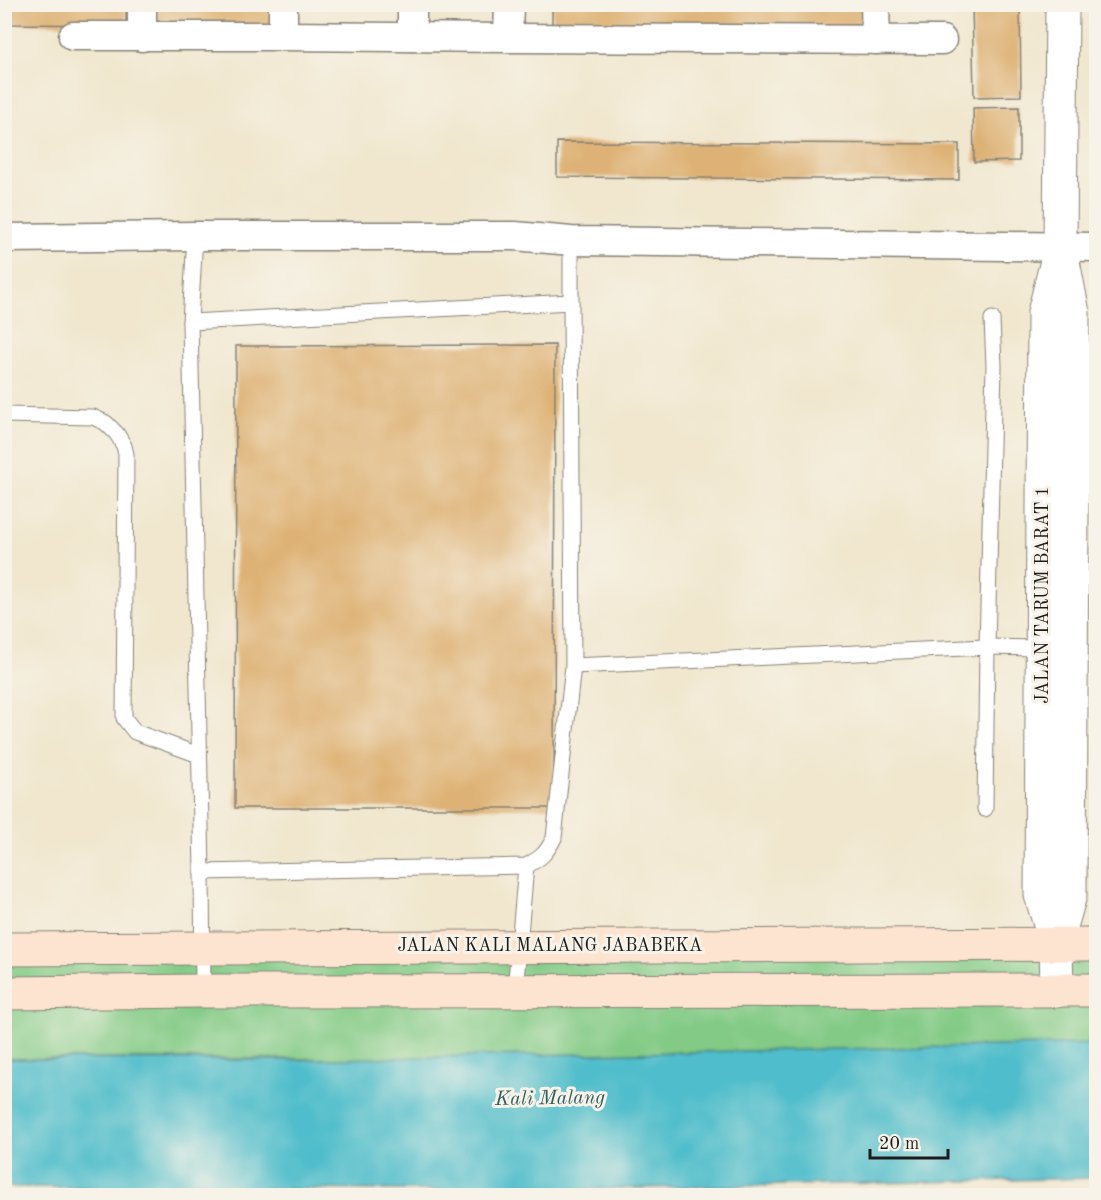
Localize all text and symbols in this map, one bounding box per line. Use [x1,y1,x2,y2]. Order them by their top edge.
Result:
street label: JALAN TARUM BARAT 1 [1034,486,1052,704]
street label: JALAN KALI MALANG JABABEKA [397,937,703,955]
water label: Kali Malang [494,1088,606,1110]
scale bar [870,1122,948,1160]
text: 20 m [879,1135,919,1153]

